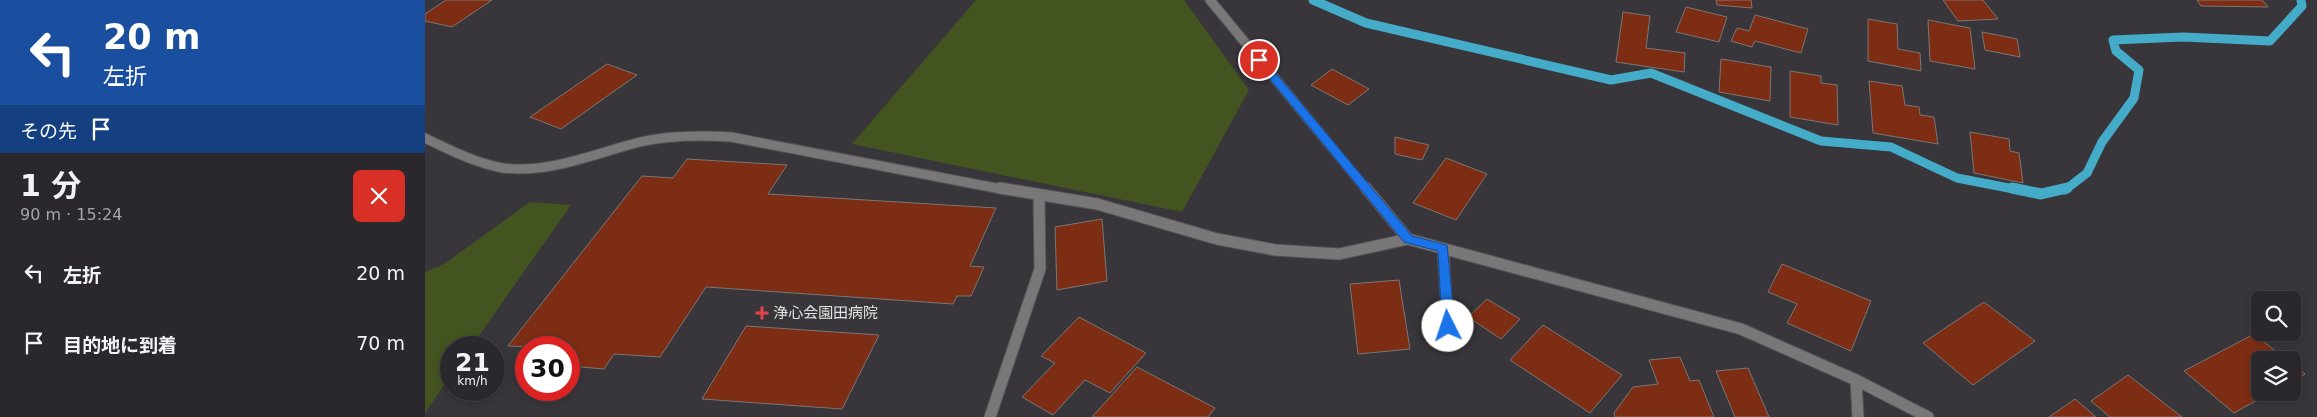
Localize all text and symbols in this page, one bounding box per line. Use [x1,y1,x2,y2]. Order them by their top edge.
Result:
text: 20 m [103,17,200,57]
icon: left [20,20,85,85]
pin [1238,39,1280,81]
icon: arrive [1245,46,1273,74]
text: 左折 [103,64,147,89]
icon: arrive [87,115,115,143]
text: その先 [20,120,77,142]
text: 1 分 [20,168,81,203]
button: close [353,170,405,222]
text: 90 m · 15:24 [20,205,122,224]
icon: left [20,259,48,287]
text: 20 m [356,262,405,284]
text: 左折 [63,264,101,286]
map controls [2251,291,2301,401]
button: search [2251,291,2301,341]
position arrow [1421,299,1473,351]
place label: 浄心会園田病院 [773,304,878,322]
marker: 浄心会園田病院 [755,306,769,320]
icon: arrive [20,329,48,357]
text: 70 m [356,332,405,354]
text: 目的地に到着 [63,334,177,356]
speed limit sign: 30 [515,336,580,401]
text: 21 [455,348,490,377]
button: layers [2251,351,2301,401]
text: km/h [457,374,488,388]

